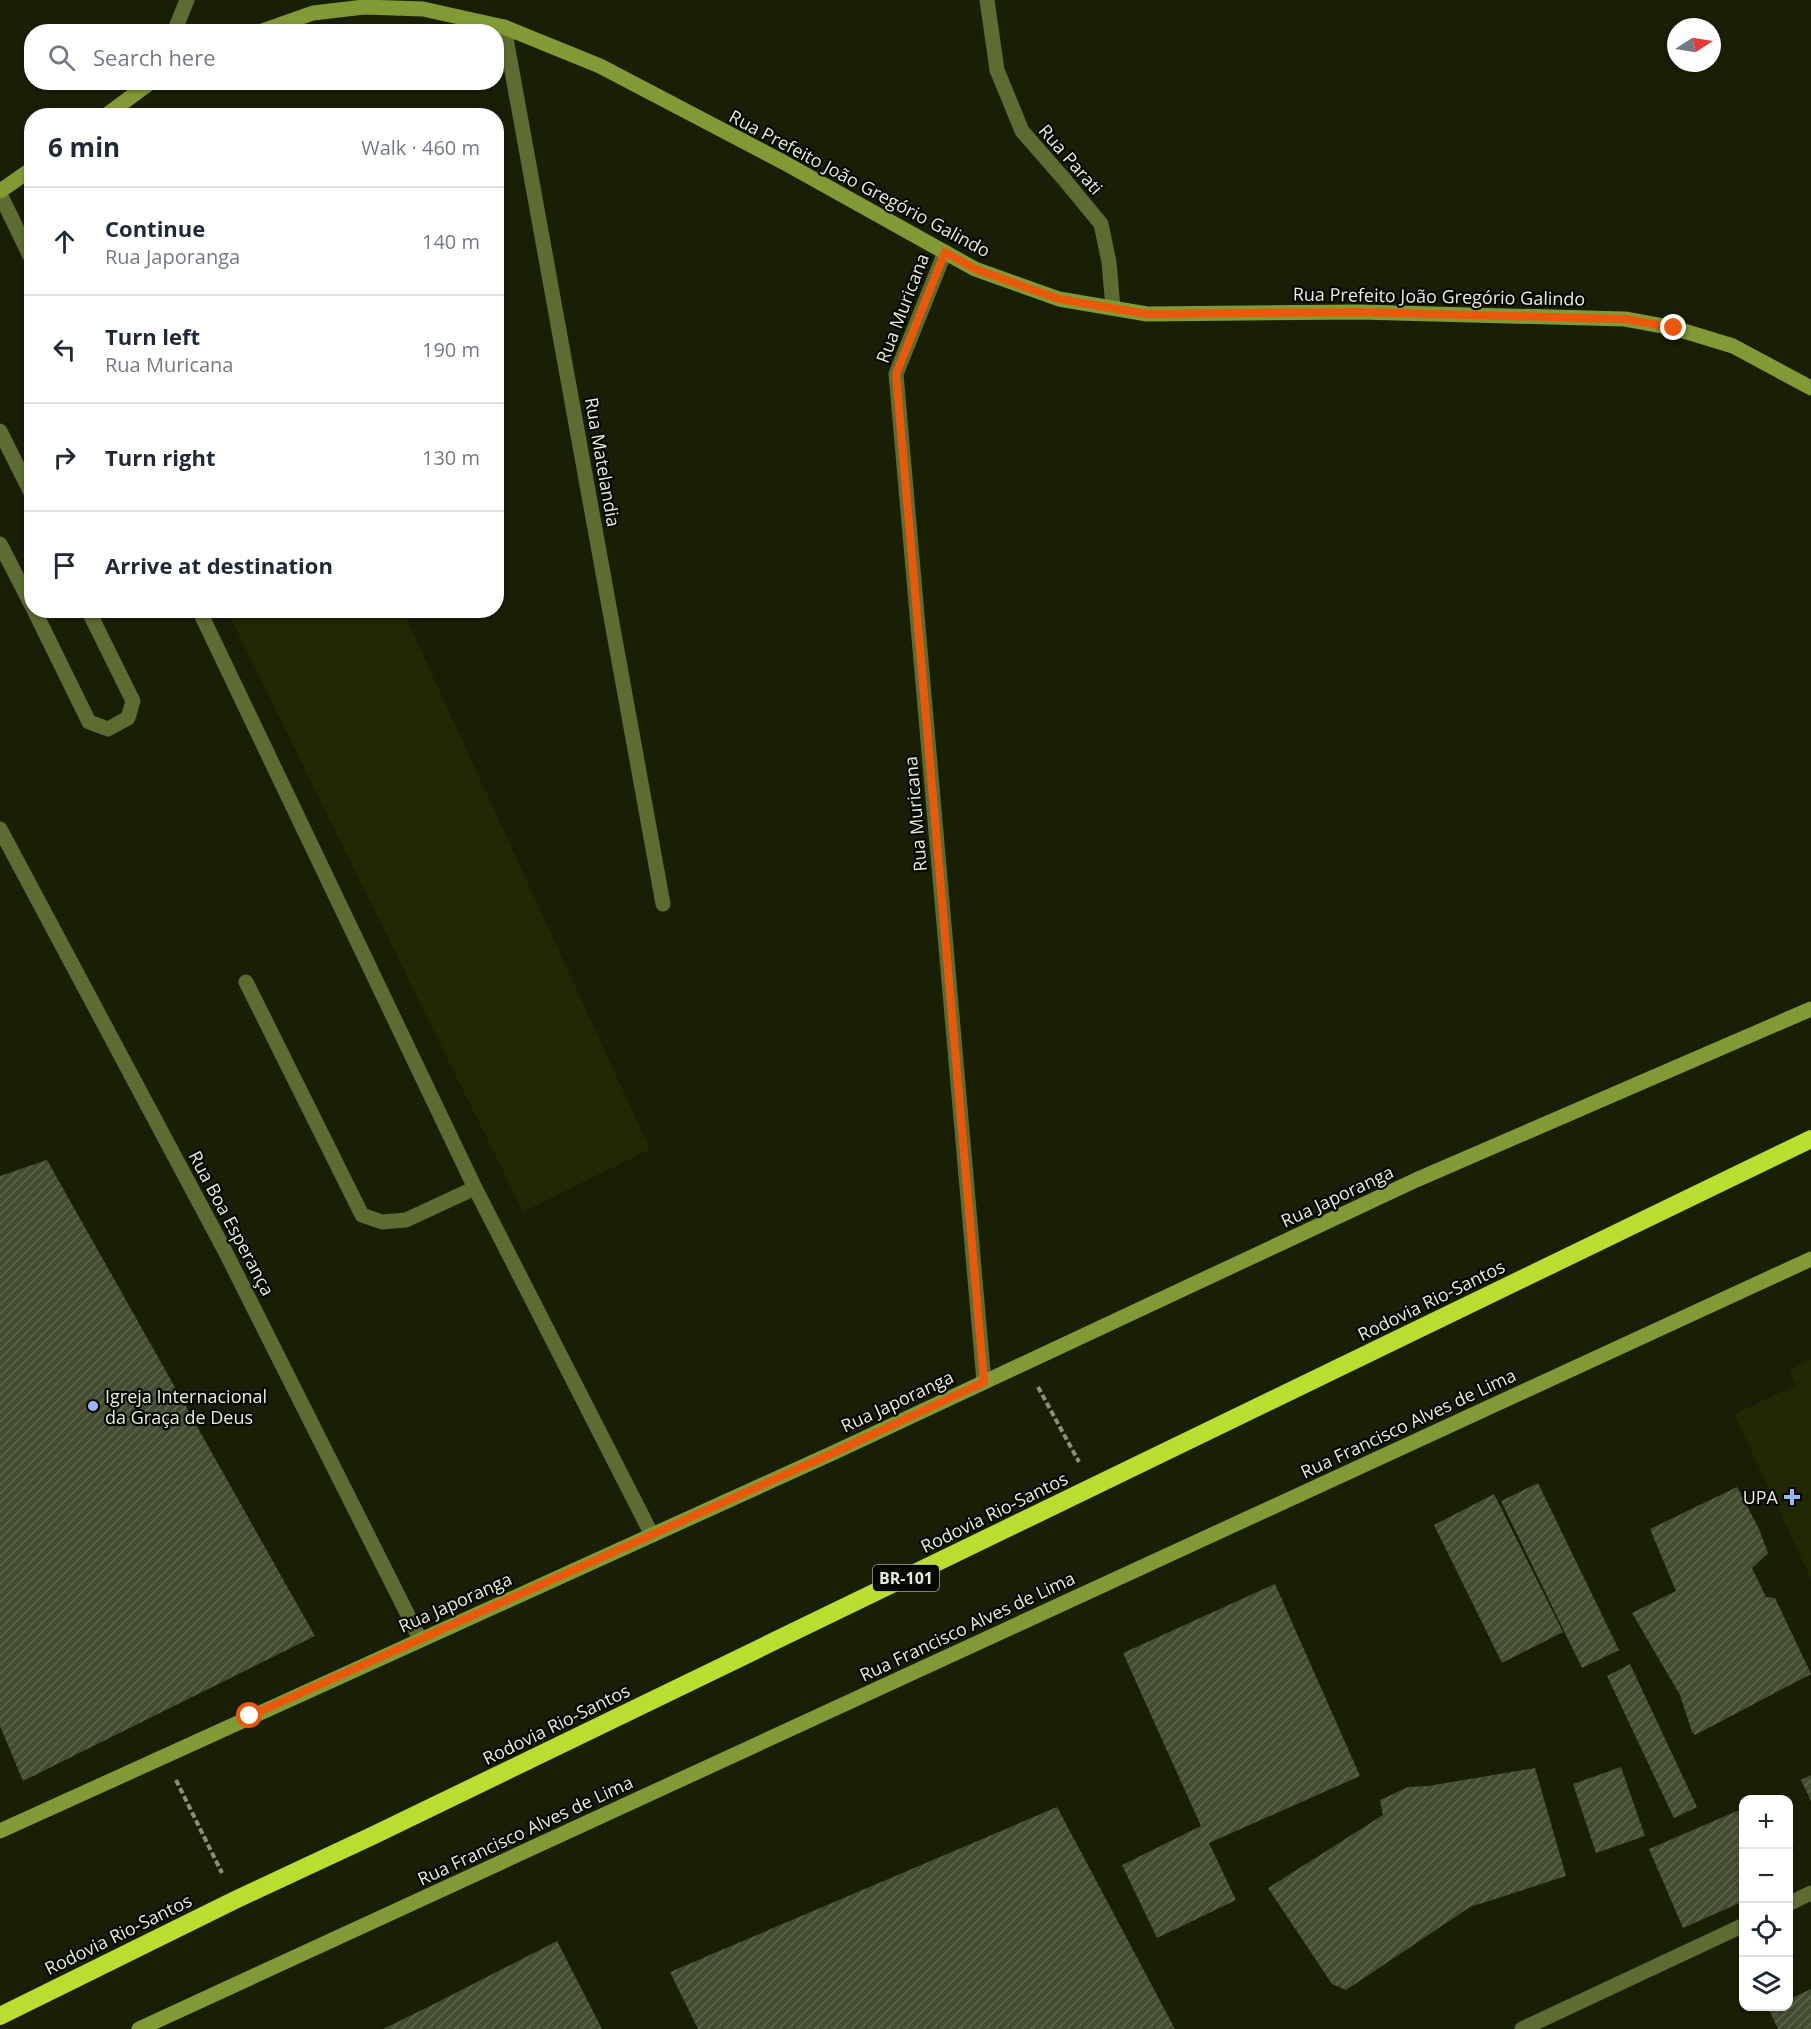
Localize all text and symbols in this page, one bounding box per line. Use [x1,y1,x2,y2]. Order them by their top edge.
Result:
north arrow [1667,18,1721,72]
search box [24,24,504,90]
icon: search [45,41,78,74]
text: Search here [93,42,216,72]
street label: Rua Prefeito João Gregório Galindo [725,104,995,262]
street label: Rua Parati [1034,119,1108,199]
text: 6 min [48,129,120,165]
text: Walk · 460 m [361,134,480,161]
text: Continue [105,213,205,243]
icon: ahead [48,225,81,258]
text: 140 m [422,228,480,255]
text: Rua Japoranga [105,243,240,270]
street label: Rua Muricana [870,250,934,366]
street label: Rua Prefeito João Gregório Galindo [1293,281,1585,311]
route end [1660,314,1686,340]
text: Turn left [105,321,200,351]
icon: left [48,333,81,366]
text: 190 m [422,336,480,363]
text: Rua Muricana [105,351,233,378]
street label: Rua Matelandia [580,396,626,528]
icon: right [48,441,81,474]
text: Turn right [105,442,216,472]
text: 130 m [422,444,480,471]
icon: arrive [48,549,81,582]
text: Arrive at destination [105,550,333,580]
street label: Rua Muricana [898,755,932,873]
street label: Rua Boa Esperança [184,1146,280,1300]
street label: Rua Japoranga [1277,1159,1397,1233]
street label: Rodovia Rio-Santos [1353,1254,1509,1346]
street label: Rua Francisco Alves de Lima [1296,1362,1520,1484]
street label: Rua Japoranga [837,1364,957,1438]
place label: Igreja Internacional da Graça de Deus [105,1384,267,1429]
marker: Igreja Internacional da Graça de Deus [86,1399,100,1413]
street label: Rodovia Rio-Santos [916,1466,1072,1558]
place label: UPA [1743,1485,1779,1509]
marker: UPA [1783,1488,1801,1506]
street label: Rua Francisco Alves de Lima [855,1565,1079,1687]
road number: BR-101 [873,1565,939,1591]
street label: Rua Japoranga [395,1566,515,1638]
street label: Rodovia Rio-Santos [478,1678,634,1770]
route start [236,1702,262,1728]
street label: Rua Francisco Alves de Lima [413,1769,637,1891]
map controls [1739,1795,1793,2011]
button: + [1739,1795,1793,1849]
button: − [1739,1849,1793,1903]
street label: Rodovia Rio-Santos [40,1888,196,1980]
button: locate [1739,1903,1793,1957]
button: layers [1739,1957,1793,2011]

